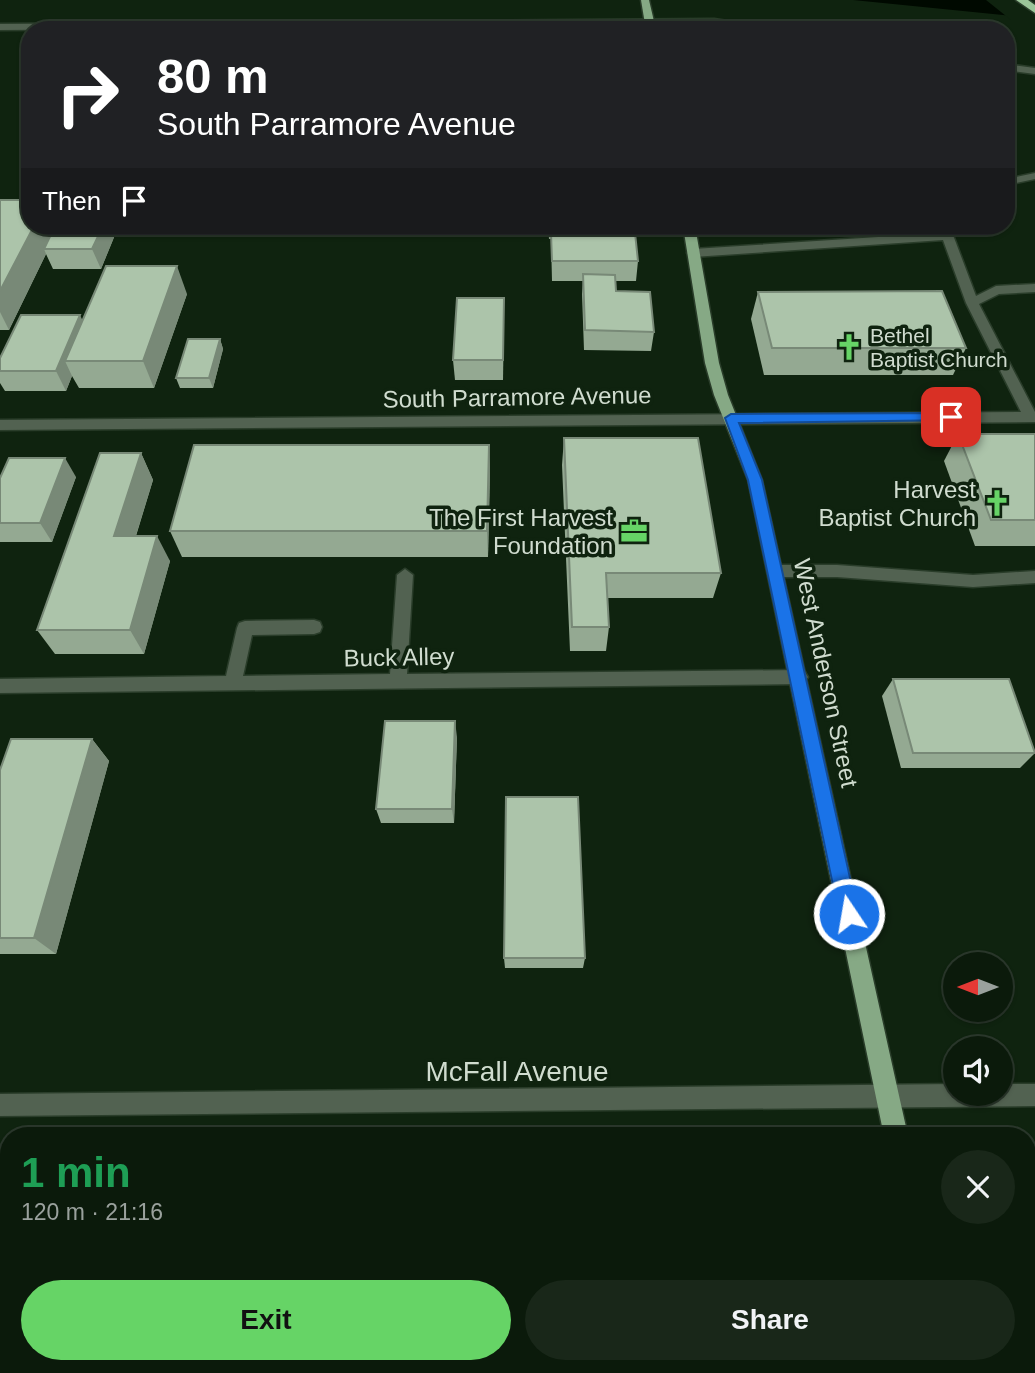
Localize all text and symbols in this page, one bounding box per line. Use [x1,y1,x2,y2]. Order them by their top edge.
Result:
icon: right [42,49,133,140]
text: 80 m [157,49,269,103]
text: South Parramore Avenue [157,106,516,142]
icon: arrive [115,182,153,220]
text: Then [42,186,101,216]
place label: Bethel Baptist Church [870,324,1008,371]
church icon: Bethel Baptist Church [834,332,864,362]
street label: South Parramore Avenue [382,381,652,413]
pin [921,387,981,447]
icon: arrive [932,398,970,436]
place label: Harvest Baptist Church [819,476,976,531]
church icon: Harvest Baptist Church [982,488,1012,518]
place label: The First Harvest Foundation [429,504,613,559]
office icon: The First Harvest Foundation [619,516,649,546]
street label: West Anderson Street [789,556,863,790]
street label: Buck Alley [343,643,455,671]
position arrow [812,877,886,951]
north arrow [943,952,1013,1022]
map controls [943,952,1013,1106]
button: sound [943,1036,1013,1106]
street label: McFall Avenue [425,1056,609,1087]
text: 1 min [21,1149,131,1196]
button: close [941,1150,1015,1224]
text: 120 m · 21:16 [21,1199,163,1225]
button: Exit [21,1280,511,1360]
button: Share [525,1280,1015,1360]

